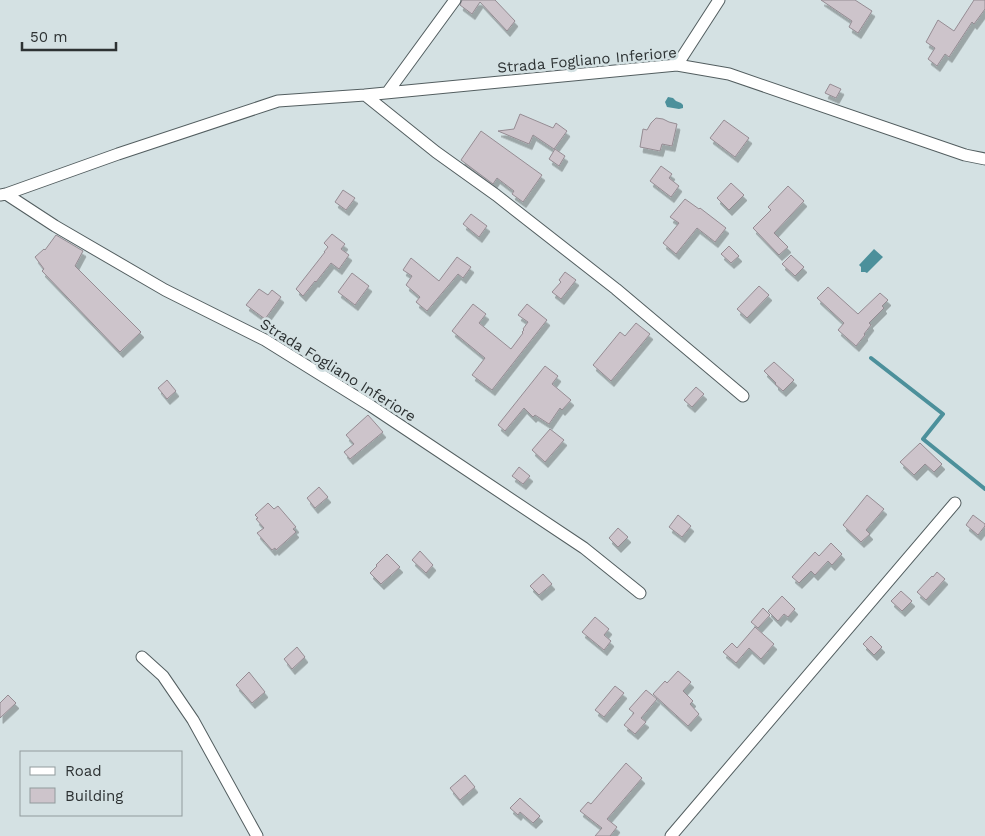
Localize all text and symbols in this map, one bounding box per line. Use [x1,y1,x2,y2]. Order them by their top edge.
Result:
scale bar [22,20,116,52]
text: 50 m [30,28,67,46]
street label: Strada Fogliano Inferiore [496,43,678,77]
street label: Strada Fogliano Inferiore [257,315,419,425]
legend [20,751,182,816]
text: Road [65,762,102,780]
text: Building [65,787,123,805]

